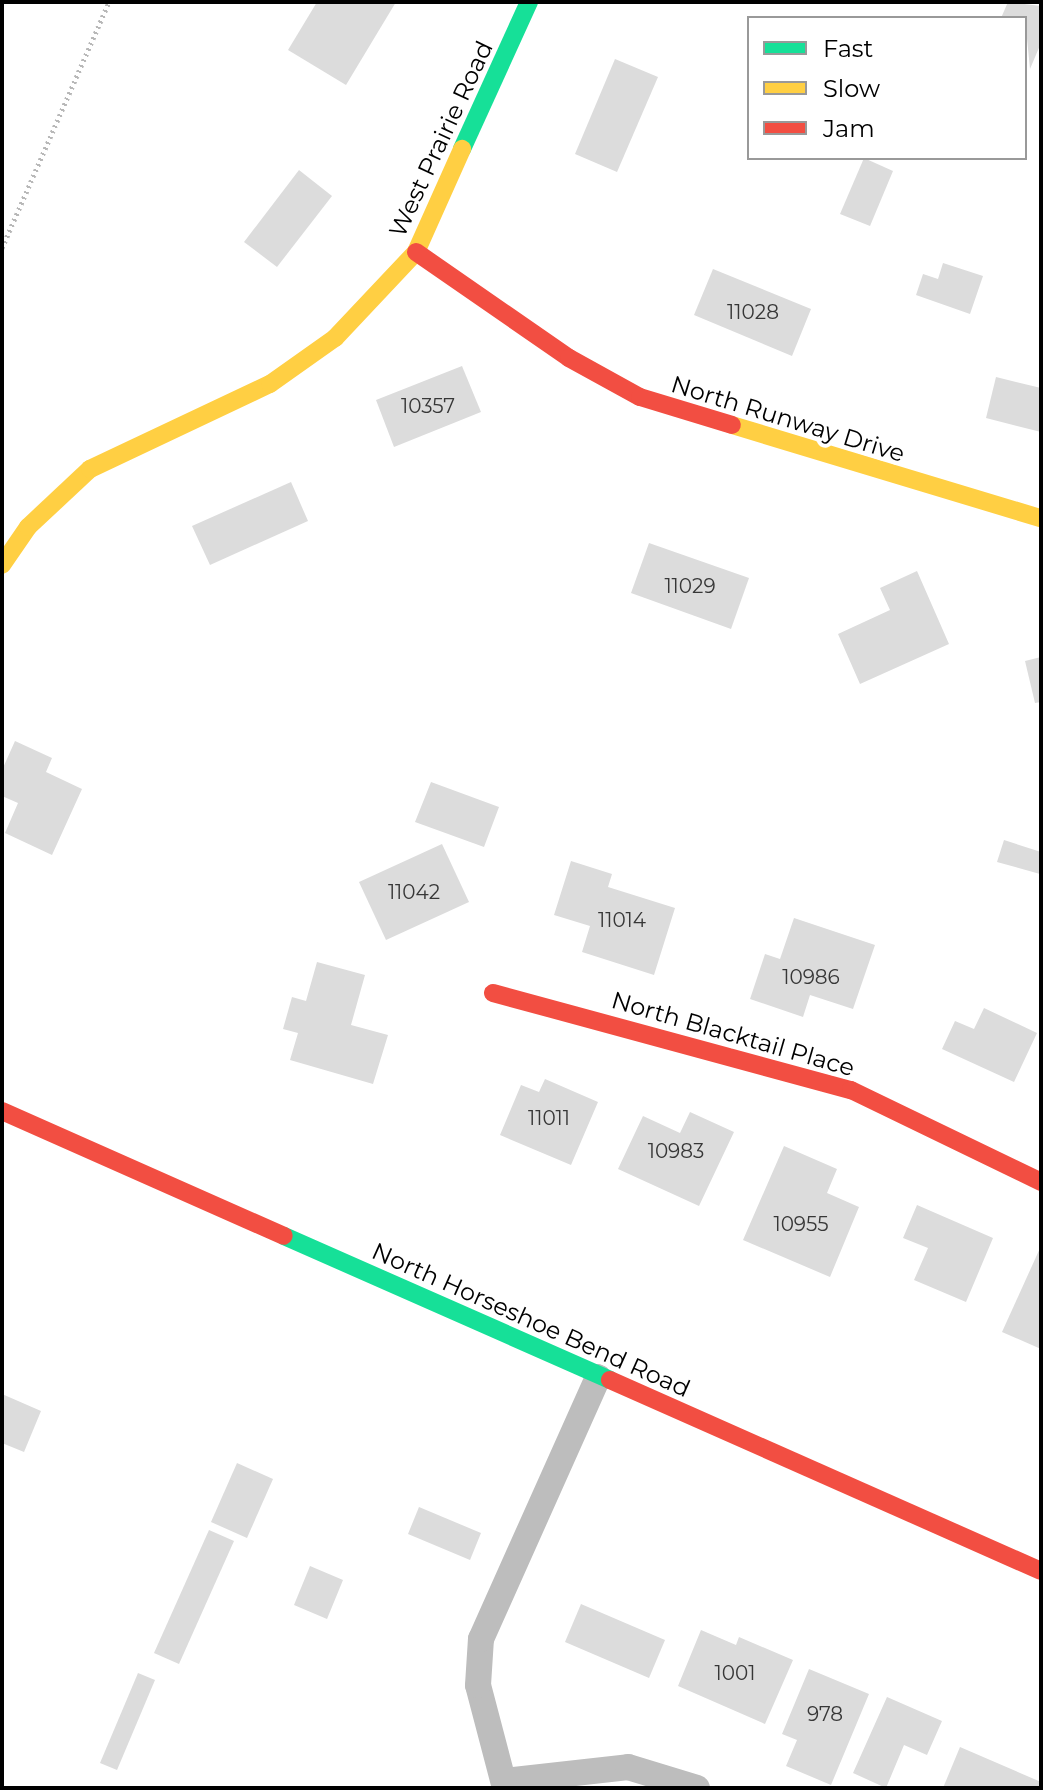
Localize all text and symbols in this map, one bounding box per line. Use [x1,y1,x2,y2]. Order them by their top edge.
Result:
legend [747,16,1027,160]
text: Fast [823,34,873,63]
street label: West Prairie Road [383,36,499,242]
text: Slow [823,74,880,103]
text: Jam [823,114,875,143]
house number: 11028 [727,300,779,324]
street label: North Runway Drive [668,370,908,468]
house number: 10357 [401,394,455,418]
house number: 11029 [664,574,716,598]
house number: 11042 [388,880,440,904]
house number: 11014 [598,908,646,932]
house number: 10986 [782,965,840,989]
street label: North Blacktail Place [608,986,858,1082]
house number: 11011 [528,1106,570,1130]
house number: 10983 [648,1139,704,1163]
house number: 10955 [773,1212,829,1236]
street label: North Horseshoe Bend Road [368,1237,694,1403]
house number: 1001 [715,1661,755,1685]
house number: 978 [807,1702,843,1726]

